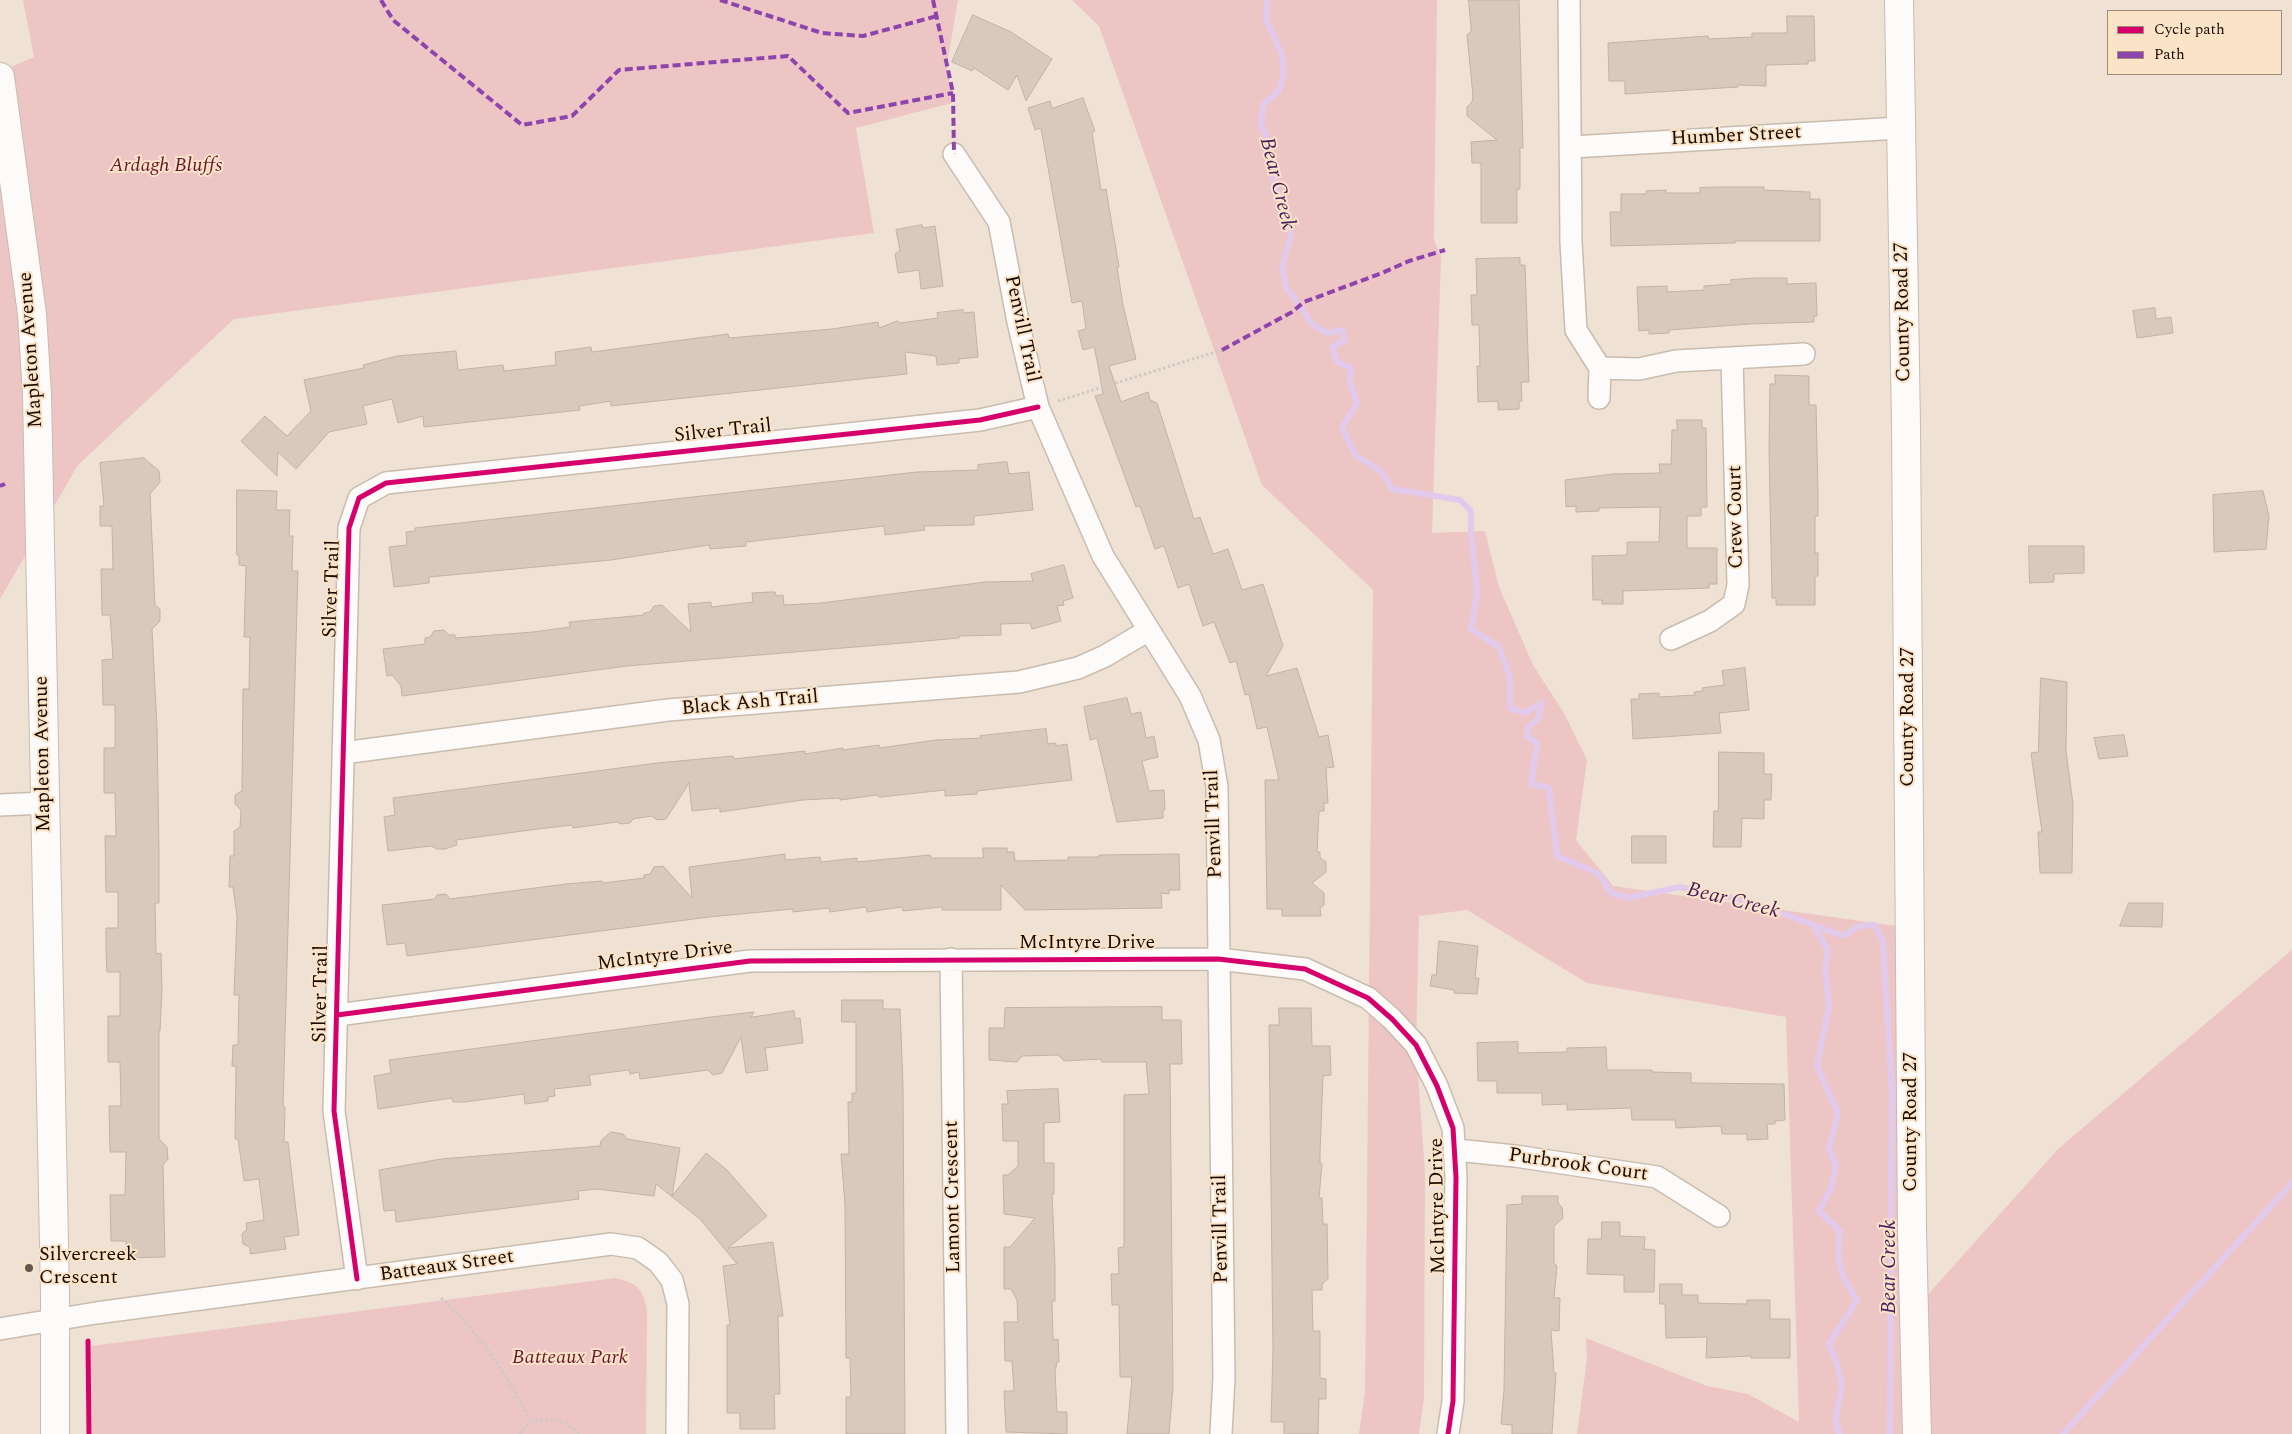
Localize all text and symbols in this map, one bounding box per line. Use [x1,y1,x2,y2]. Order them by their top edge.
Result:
legend [2107,10,2282,75]
text: Cycle path [2154,18,2225,41]
text: Path [2154,43,2185,66]
street label: Humber Street [1670,122,1802,152]
water label: Bear Creek [1252,135,1300,233]
park label: Ardagh Bluffs [110,155,222,179]
street label: County Road 27 [1891,242,1917,382]
street label: Mapleton Avenue [15,271,49,429]
street label: Penvill Trail [998,273,1044,385]
street label: Silver Trail [673,415,773,449]
street label: Crew Court [1724,465,1750,569]
street label: Silver Trail [319,540,347,638]
street label: County Road 27 [1897,647,1921,787]
street label: Mapleton Avenue [31,676,57,832]
street label: Black Ash Trail [681,686,819,722]
street label: Penvill Trail [1201,769,1229,879]
water label: Bear Creek [1684,878,1782,926]
street label: McIntyre Drive [1019,932,1155,956]
street label: McIntyre Drive [596,937,734,977]
street label: Silver Trail [309,945,335,1043]
street label: County Road 27 [1900,1052,1924,1192]
street label: Lamont Crescent [941,1120,967,1274]
street label: McIntyre Drive [1426,1138,1452,1274]
street label: Purbrook Court [1507,1144,1649,1188]
street label: Penvill Trail [1209,1174,1235,1284]
water label: Bear Creek [1878,1220,1904,1314]
place label: Silvercreek Crescent [39,1244,137,1291]
street label: Batteaux Street [378,1246,516,1288]
marker: Silvercreek Crescent [23,1262,35,1274]
park label: Batteaux Park [512,1347,628,1371]

